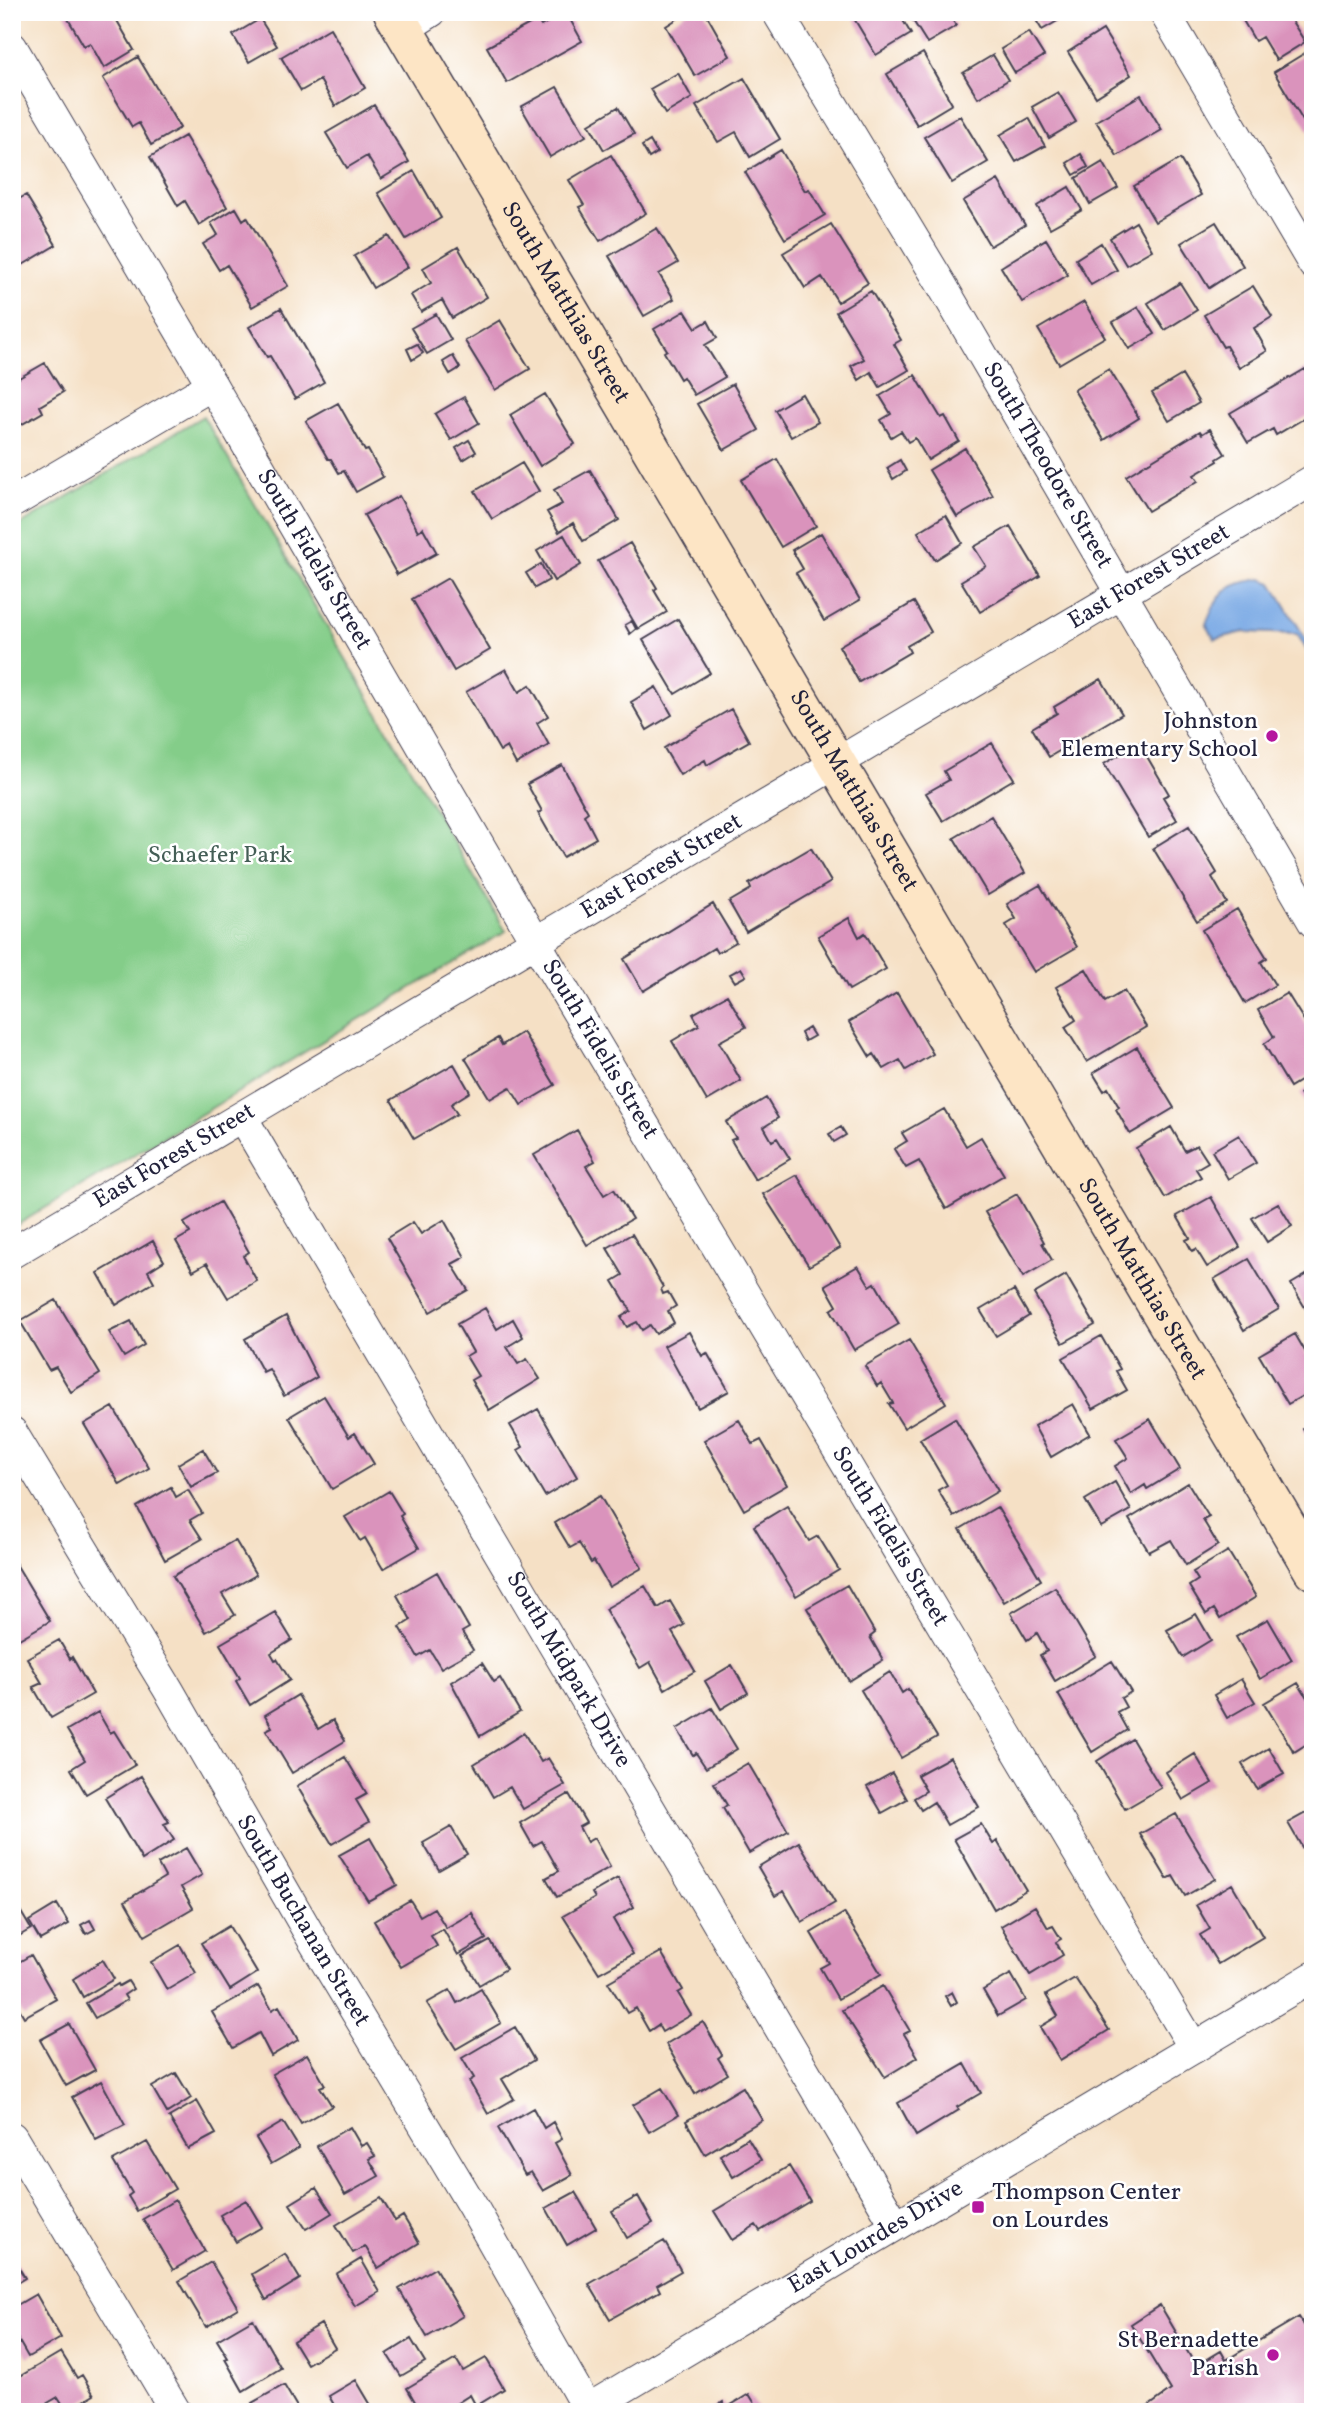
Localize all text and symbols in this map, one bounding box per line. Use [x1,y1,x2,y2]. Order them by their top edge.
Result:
street label: South Matthias Street [492,196,638,410]
street label: South Theodore Street [973,356,1121,575]
street label: South Fidelis Street [248,463,380,657]
street label: East Forest Street [1062,516,1237,639]
street label: South Matthias Street [780,684,926,899]
place label: Johnston Elementary School [1060,705,1258,767]
marker: Johnston Elementary School [1264,728,1280,744]
street label: East Forest Street [575,806,749,928]
park label: Schaefer Park [148,839,292,873]
street label: South Fidelis Street [532,953,666,1146]
street label: East Forest Street [87,1095,262,1218]
street label: South Matthias Street [1069,1172,1214,1387]
street label: South Fidelis Street [823,1440,956,1633]
street label: South Midpark Drive [497,1565,639,1774]
street label: South Buchanan Street [227,1809,378,2034]
street label: East Lourdes Drive [782,2172,970,2303]
place label: Thompson Center on Lourdes [992,2176,1181,2238]
marker: Thompson Center on Lourdes [970,2199,986,2215]
place label: St Bernadette Parish [1117,2324,1259,2386]
marker: St Bernadette Parish [1265,2347,1281,2363]

